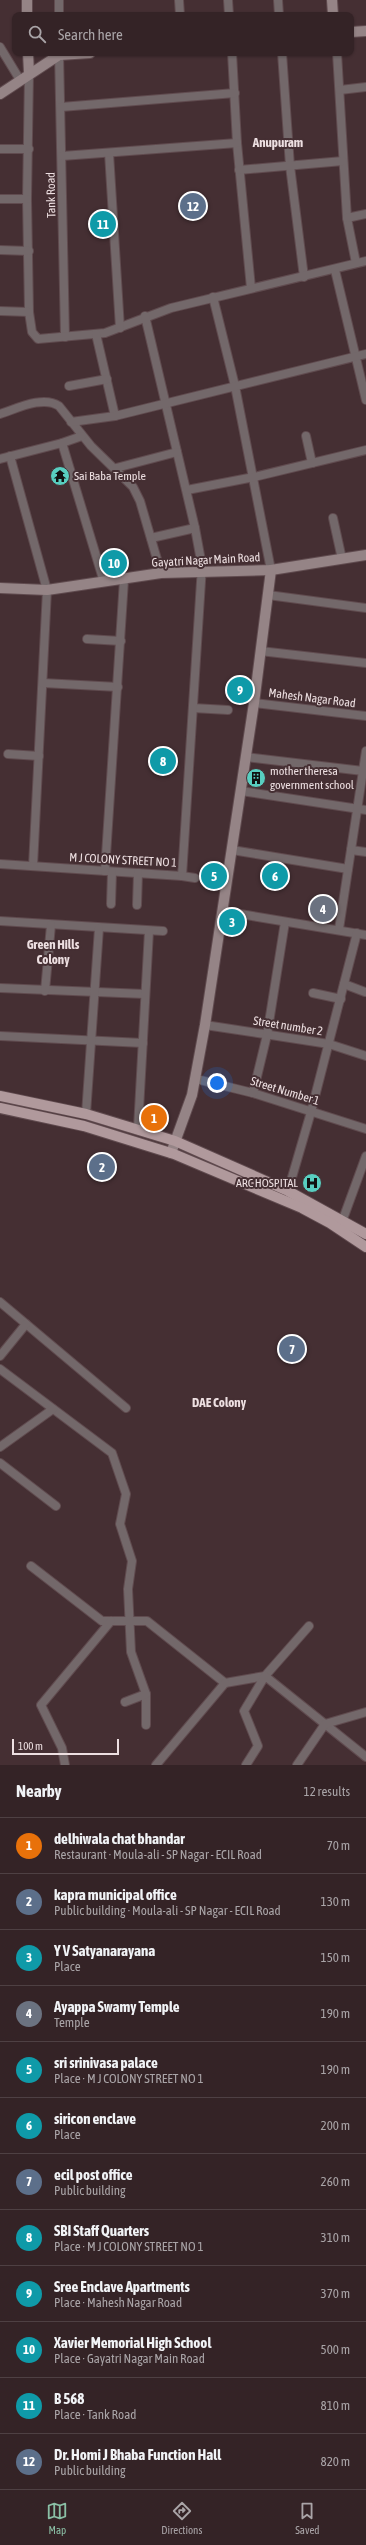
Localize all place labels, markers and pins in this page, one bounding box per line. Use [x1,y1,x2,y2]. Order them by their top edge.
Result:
pin: 12 [180,191,206,221]
pin: 11 [90,209,116,239]
temple icon: Sai Baba Temple [49,465,71,487]
place label: Sai Baba Temple [74,469,146,483]
pin: 10 [101,548,127,578]
pin: 9 [227,675,253,705]
pin: 8 [150,746,176,776]
place label: mother theresa government school [270,764,355,792]
building icon: mother theresa government school [245,767,267,789]
pin: 5 [201,861,227,891]
pin: 6 [262,861,288,891]
pin: 4 [310,894,336,924]
pin: 3 [219,907,245,937]
pin: 1 [141,1103,167,1133]
pin: 2 [89,1152,115,1182]
hospital icon: ARC HOSPITAL [301,1172,323,1194]
place label: ARC HOSPITAL [236,1176,298,1190]
pin: 7 [279,1334,305,1364]

